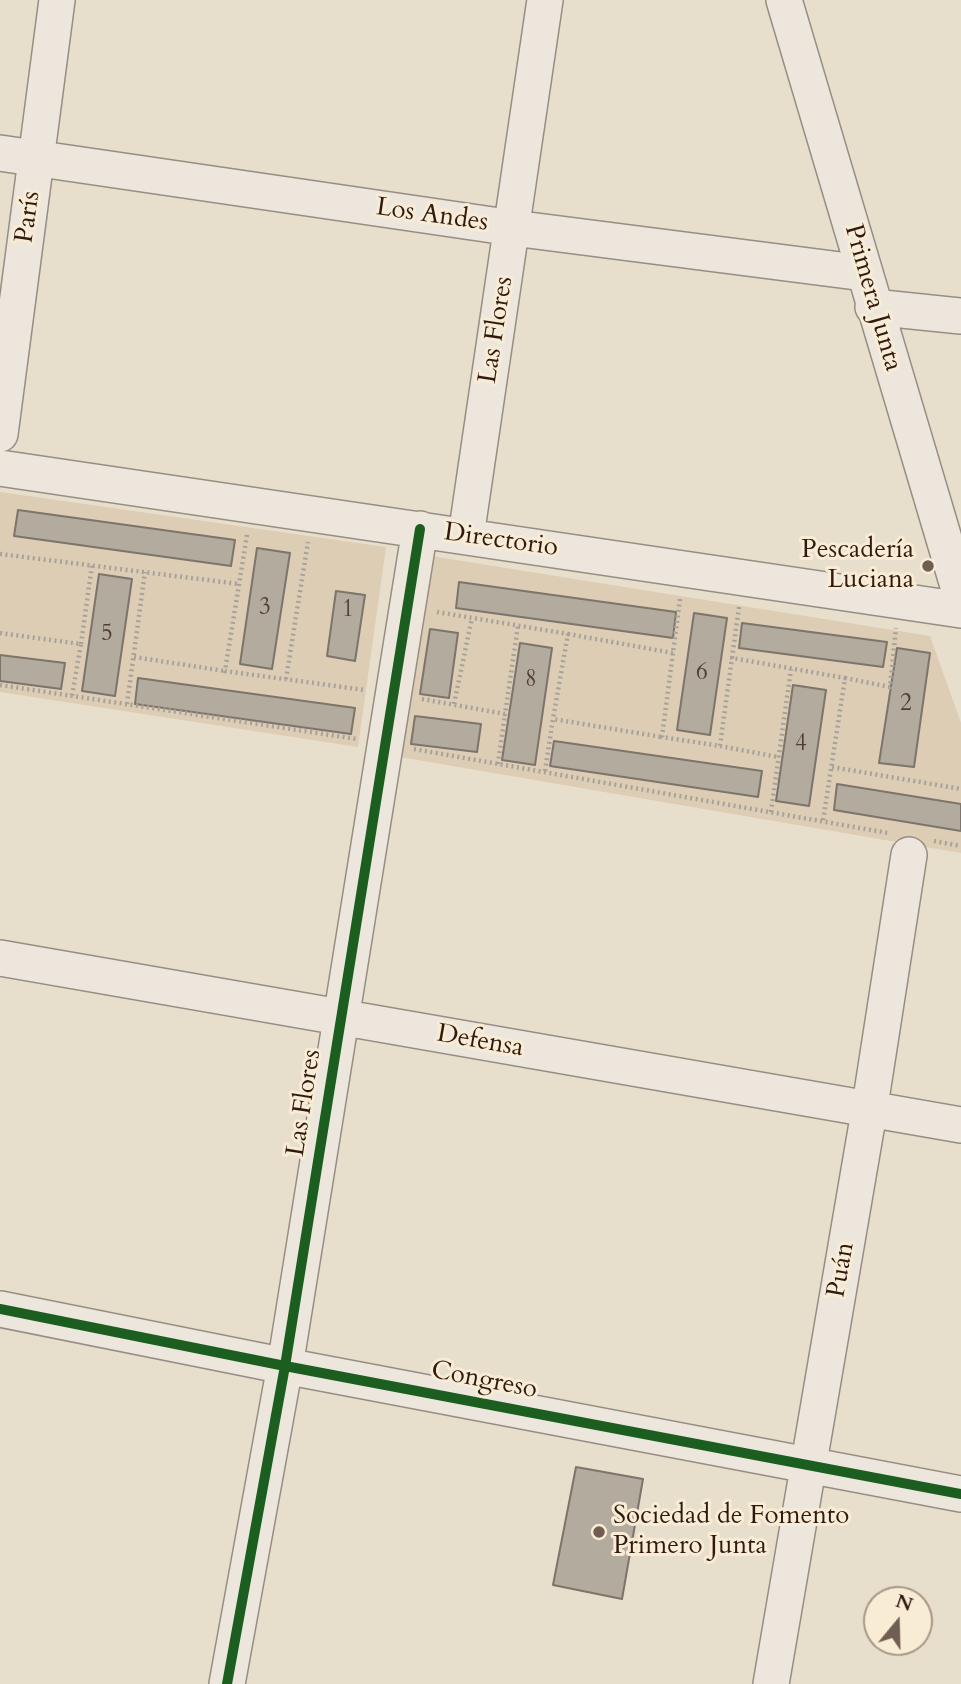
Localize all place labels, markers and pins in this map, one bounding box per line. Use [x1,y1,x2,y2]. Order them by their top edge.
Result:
place label: Pescadería Luciana [801,535,914,596]
marker: Pescadería Luciana [920,558,936,574]
place label: Sociedad de Fomento Primero Junta [613,1501,849,1562]
marker: Sociedad de Fomento Primero Junta [591,1524,607,1540]

